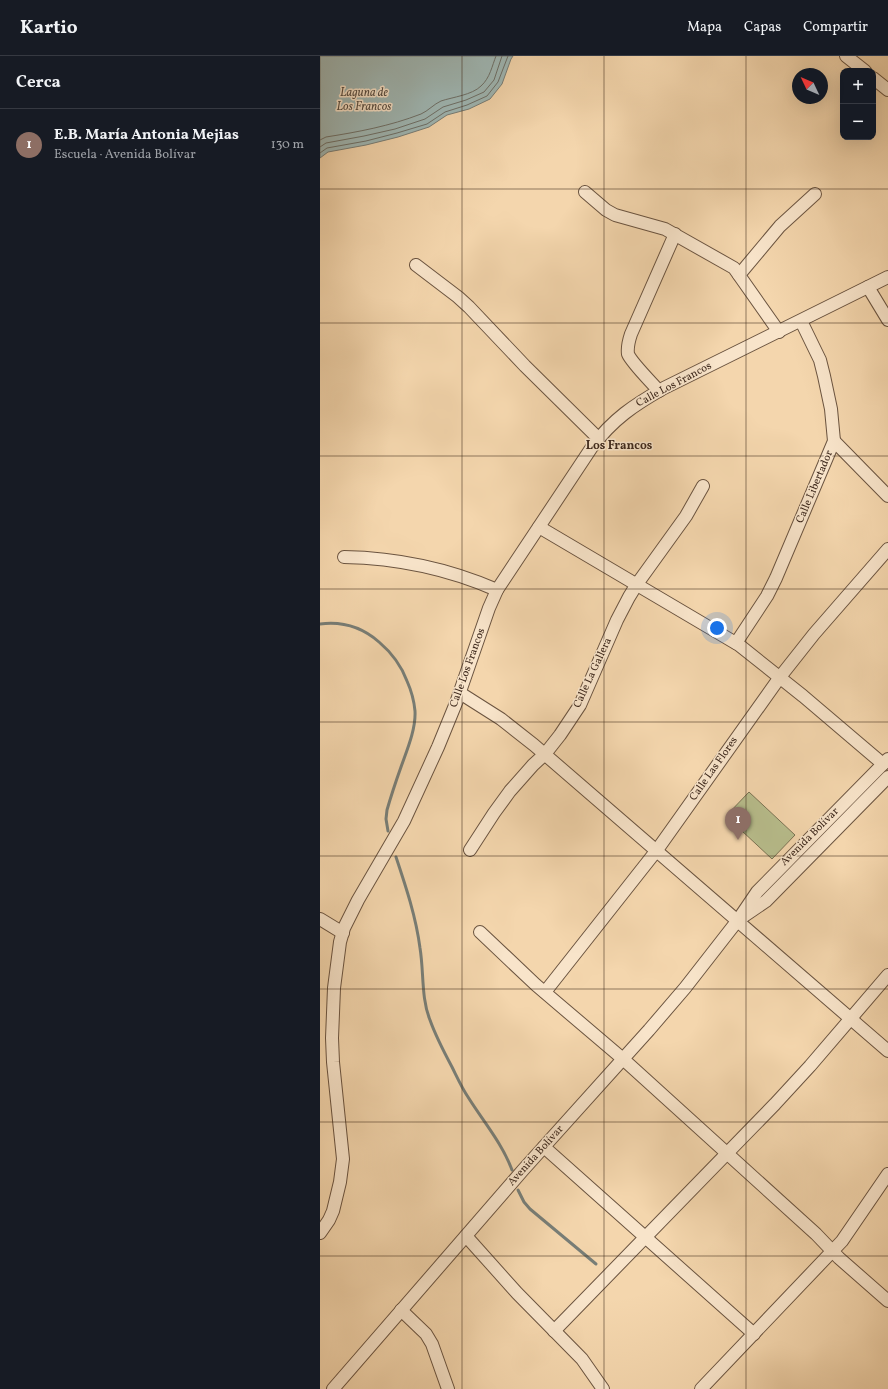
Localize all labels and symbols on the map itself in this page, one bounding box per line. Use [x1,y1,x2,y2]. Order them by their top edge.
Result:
north arrow [792,68,828,104]
water label: Laguna de Los Francos [336,85,392,115]
street label: Calle Los Francos [634,359,715,411]
district label: Los Francos [586,438,653,454]
street label: Calle Libertador [793,448,837,526]
your location [707,618,727,638]
street label: Calle Los Francos [447,626,489,710]
street label: Calle La Gallera [570,635,616,711]
street label: Calle Las Flores [686,734,742,804]
street label: Avenida Bolívar [778,804,843,869]
pin: 1 [725,807,751,840]
street label: Avenida Bolívar [505,1122,568,1190]

